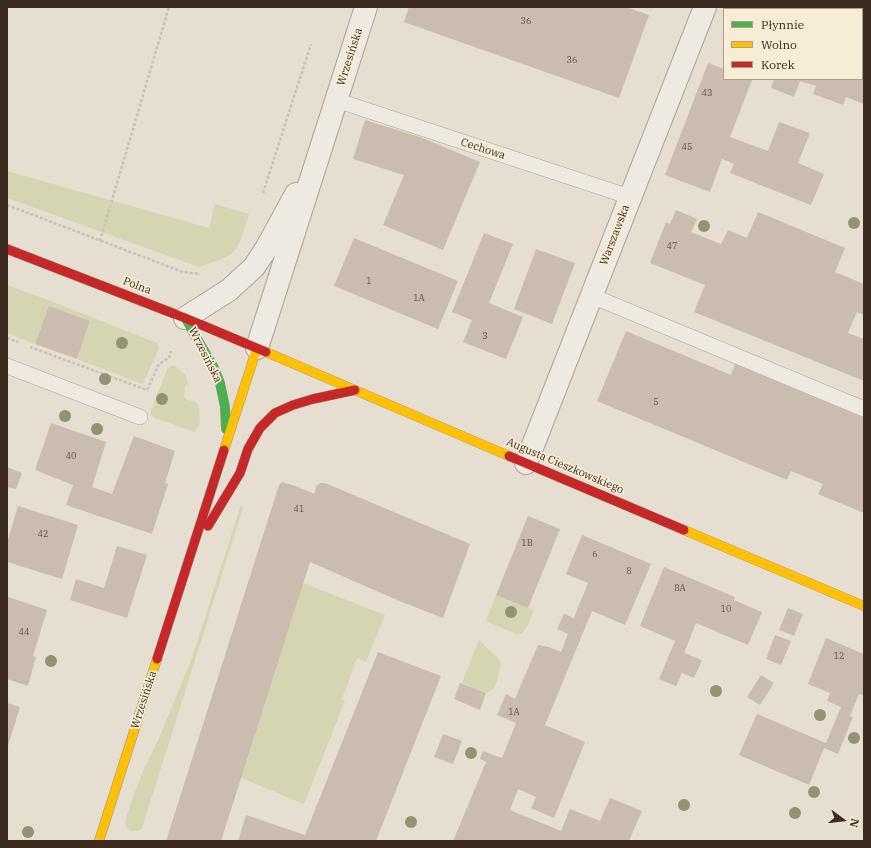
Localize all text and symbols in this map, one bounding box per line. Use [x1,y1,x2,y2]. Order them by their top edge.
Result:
legend [723,8,863,80]
house number: 36 [521,16,531,26]
text: Płynnie [761,17,804,32]
street label: Wrzesińska [334,26,366,88]
text: Wolno [761,37,797,52]
house number: 36 [567,55,577,65]
text: Korek [761,57,795,72]
house number: 43 [702,88,712,98]
street label: Cechowa [459,136,507,162]
house number: 45 [682,142,692,152]
street label: Warszawska [597,203,633,267]
house number: 47 [667,241,677,251]
street label: Polna [121,275,153,297]
house number: 1 [366,276,372,286]
house number: 1A [413,293,425,303]
street label: Wrzesińska [185,325,225,385]
house number: 3 [482,331,488,341]
house number: 5 [653,397,659,407]
street label: Augusta Cieszkowskiego [504,435,626,497]
house number: 40 [66,451,76,461]
house number: 41 [294,504,304,514]
house number: 42 [38,529,48,539]
house number: 1B [521,538,533,548]
house number: 6 [592,549,598,559]
house number: 8 [626,566,632,576]
house number: 8A [674,583,686,593]
house number: 10 [721,604,731,614]
house number: 44 [19,627,29,637]
house number: 12 [834,651,844,661]
street label: Wrzesińska [128,669,160,731]
house number: 1A [508,707,520,717]
north arrow [823,800,863,840]
text: N [847,817,862,829]

